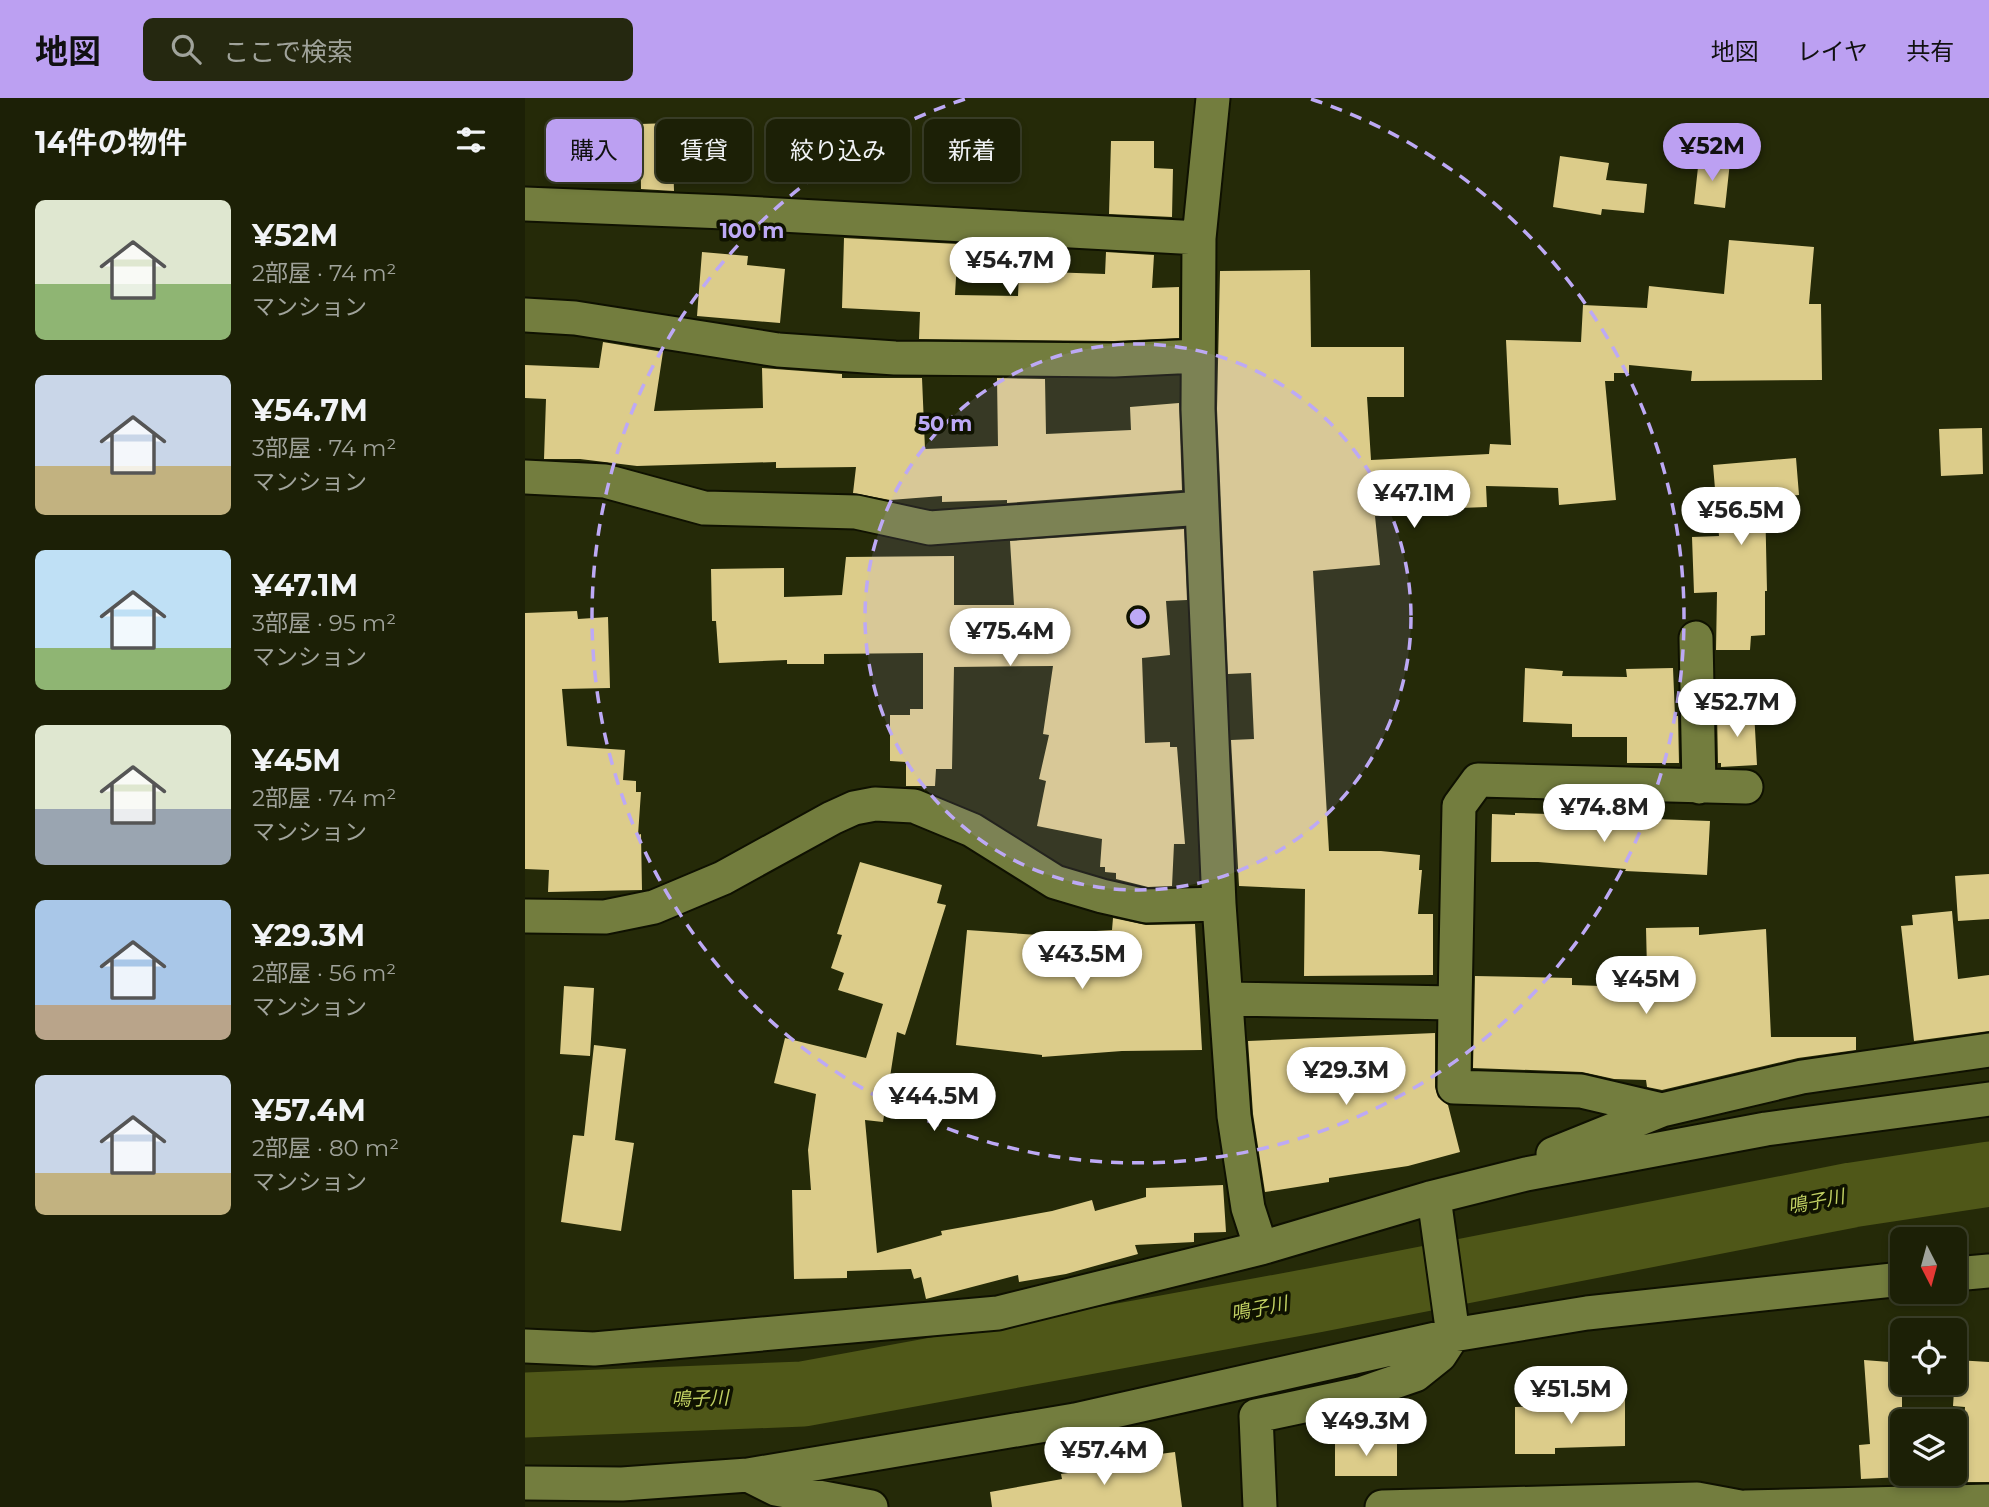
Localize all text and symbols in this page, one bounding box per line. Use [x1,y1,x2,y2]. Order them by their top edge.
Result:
search box [143,18,633,81]
icon: search [167,30,205,68]
text: 地図 [35,31,101,71]
text: ここで検索 [223,36,353,68]
text: 地図 [1711,37,1759,66]
text: レイヤ [1797,37,1868,66]
text: 共有 [1906,37,1954,66]
chip: 購入 [546,119,642,182]
chip: 賃貸 [656,119,752,182]
chip: 絞り込み [766,119,910,182]
chip: 新着 [924,119,1020,182]
icon: filters [452,121,490,159]
pin: ¥52M [1671,123,1753,183]
text: 14件の物件 [35,124,187,161]
text: ¥52M [1679,132,1745,160]
text: ¥52M [252,217,338,254]
text: 100 m [720,218,784,243]
icon: home [91,228,175,312]
pin: ¥54.7M [953,238,1067,297]
text: ¥54.7M [966,246,1054,274]
text: 2部屋 · 74 m² [252,259,397,287]
text: マンション [252,293,367,321]
text: ¥54.7M [252,392,368,429]
icon: home [91,403,175,487]
text: 50 m [918,411,972,436]
text: 3部屋 · 74 m² [252,434,396,462]
text: マンション [252,468,367,496]
pin: ¥47.1M [1357,470,1471,530]
text: ¥47.1M [1373,479,1455,507]
pin: ¥56.5M [1684,488,1798,547]
text: ¥56.5M [1697,496,1785,524]
text: ¥47.1M [252,567,358,604]
icon: home [91,578,175,662]
centre of rings [1126,605,1150,629]
pin: ¥75.4M [953,608,1067,668]
text: 3部屋 · 95 m² [252,609,396,637]
text: ¥75.4M [966,617,1054,645]
text: マンション [252,643,367,671]
pin: ¥52.7M [1680,680,1794,739]
text: ¥52.7M [1694,688,1780,716]
text: ¥45M [252,742,341,779]
icon: home [91,753,175,837]
text: 2部屋 · 74 m² [252,784,397,812]
pin: ¥74.8M [1547,784,1661,844]
text: ¥74.8M [1559,793,1649,821]
text: マンション [252,818,367,846]
text: ¥29.3M [252,917,365,954]
icon: home [91,928,175,1012]
pin: ¥43.5M [1025,932,1139,991]
text: ¥43.5M [1038,940,1126,968]
pin: ¥45M [1605,956,1687,1016]
text: 2部屋 · 56 m² [252,959,396,987]
text: ¥45M [1612,965,1680,993]
text: マンション [252,993,367,1021]
pin: ¥29.3M [1289,1048,1403,1107]
text: ¥29.3M [1303,1056,1389,1084]
pin: ¥44.5M [877,1074,991,1133]
text: ¥44.5M [889,1082,979,1110]
text: ¥57.4M [252,1092,366,1129]
icon: home [91,1103,175,1187]
text: 2部屋 · 80 m² [252,1134,399,1162]
text: マンション [252,1168,367,1196]
water label: 鳴子川 [1786,1184,1848,1218]
north arrow [1890,1227,1967,1304]
map controls [1890,1227,1967,1486]
water label: 鳴子川 [1229,1291,1291,1325]
button: locate [1890,1318,1967,1395]
pin: ¥51.5M [1514,1366,1628,1426]
text: ¥51.5M [1530,1375,1612,1403]
water label: 鳴子川 [671,1386,731,1411]
pin: ¥49.3M [1309,1398,1423,1458]
text: ¥49.3M [1322,1407,1410,1435]
button: layers [1890,1409,1967,1486]
pin: ¥57.4M [1047,1428,1161,1487]
text: ¥57.4M [1060,1436,1148,1464]

